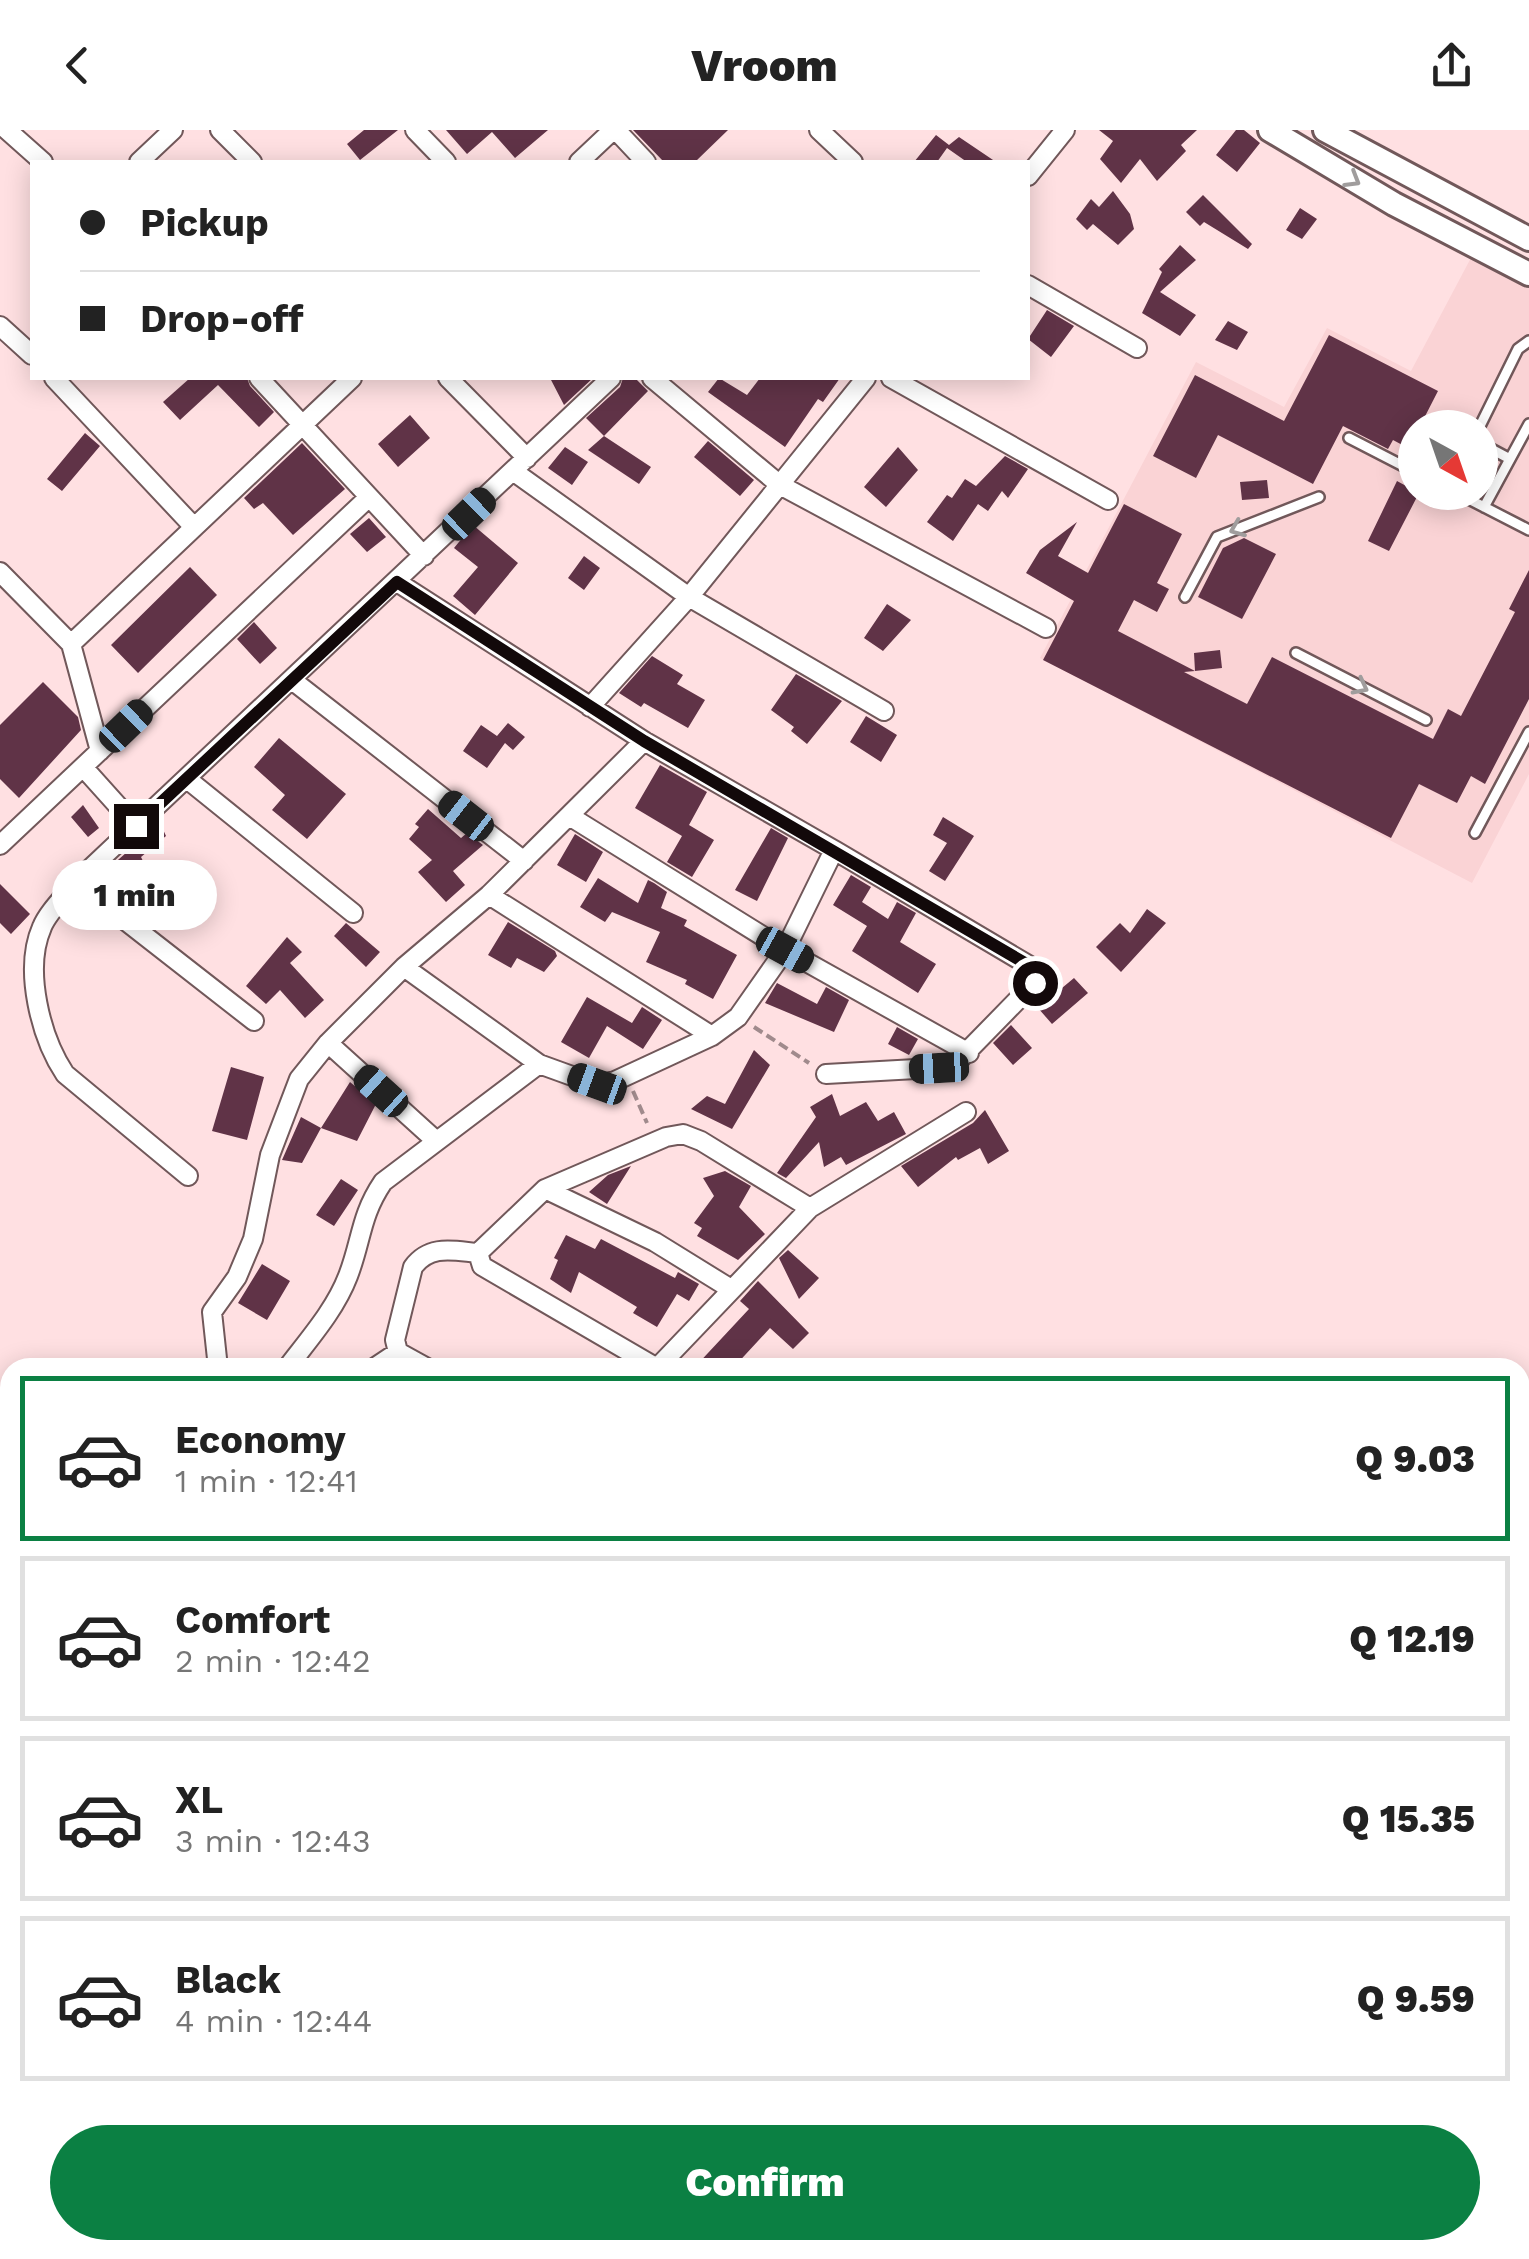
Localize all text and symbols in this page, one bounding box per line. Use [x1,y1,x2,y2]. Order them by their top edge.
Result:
icon: back [50,38,105,93]
icon: share [1424,38,1479,93]
text: Vroom [691,39,838,92]
one-way arrow [1342,168,1360,187]
text: Pickup [140,201,269,245]
text: Drop-off [140,297,304,341]
north arrow [1398,410,1498,510]
map controls [1398,410,1498,510]
car [437,482,501,546]
one-way arrow [1229,518,1246,538]
one-way arrow [1351,675,1369,694]
car [94,694,158,758]
car [433,786,499,846]
route end [114,804,159,849]
callout: 1 min [54,861,218,931]
text: 1 min [93,876,176,914]
car [751,922,819,978]
route start [1013,961,1058,1006]
car [908,1051,970,1085]
car [349,1060,413,1122]
car [564,1060,630,1108]
icon: car [55,1414,145,1504]
text: Economy [175,1418,346,1462]
text: Q 9.03 [1355,1437,1475,1481]
text: 1 min · 12:41 [175,1462,358,1500]
icon: car [55,1594,145,1684]
text: Comfort [175,1598,330,1642]
text: Q 12.19 [1349,1617,1475,1661]
text: 2 min · 12:42 [175,1642,371,1680]
icon: car [55,1774,145,1864]
text: XL [175,1778,223,1822]
text: Q 15.35 [1342,1797,1475,1841]
text: 3 min · 12:43 [175,1822,371,1860]
icon: car [55,1954,145,2044]
text: Black [175,1958,281,2002]
text: Q 9.59 [1357,1977,1475,2021]
text: 4 min · 12:44 [175,2002,372,2040]
button: Confirm [50,2125,1480,2240]

